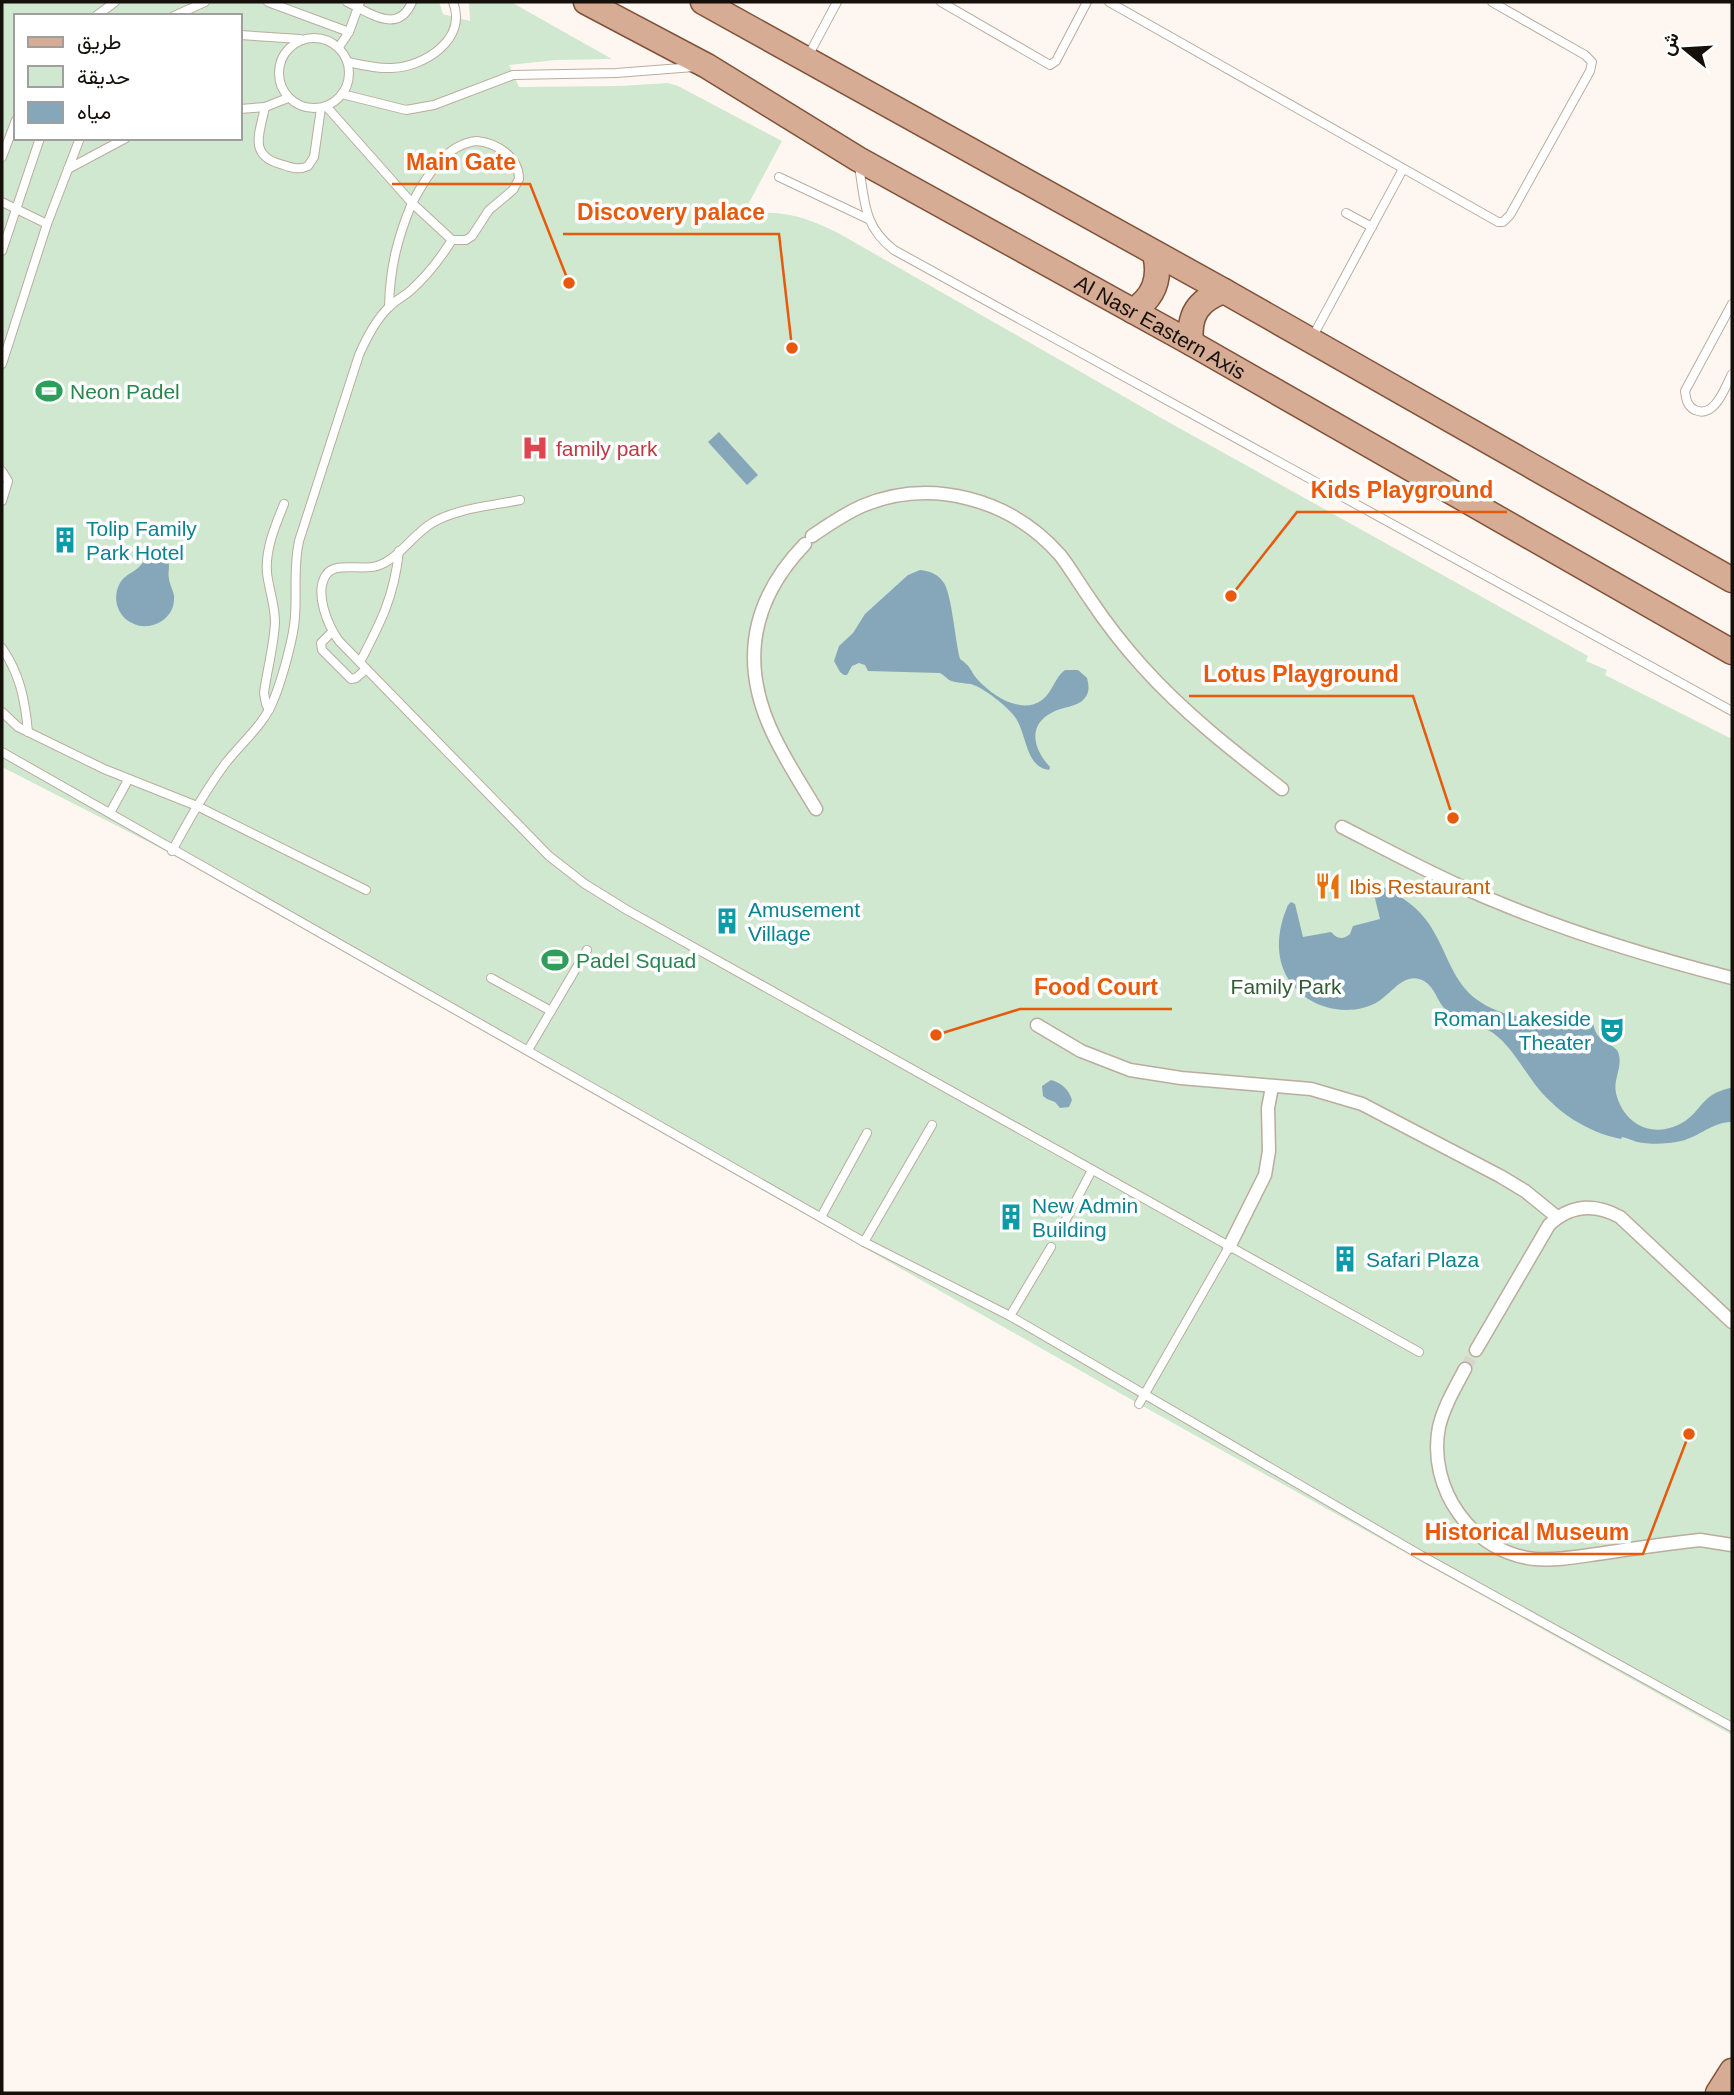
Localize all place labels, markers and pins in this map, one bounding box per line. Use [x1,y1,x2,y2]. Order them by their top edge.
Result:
callout: Main Gate [392,140,530,184]
callout: Discovery palace [563,190,779,234]
sports icon: Neon Padel [34,376,64,406]
place label: Neon Padel [70,380,180,403]
hospital icon: family park [520,433,550,463]
place label: family park [556,437,658,460]
callout: Kids Playground [1297,468,1507,512]
place label: Tolip Family Park Hotel [86,517,197,564]
building icon: Tolip Family Park Hotel [50,525,80,555]
callout: Lotus Playground [1189,652,1413,696]
restaurant icon: Ibis Restaurant [1313,871,1343,901]
place label: Ibis Restaurant [1349,875,1490,898]
place label: Amusement Village [748,898,860,945]
building icon: Amusement Village [712,906,742,936]
sports icon: Padel Squad [540,945,570,975]
place label: Padel Squad [576,949,696,972]
callout: Food Court [1020,965,1172,1009]
place label: Roman Lakeside Theater [1433,1007,1591,1054]
theatre icon: Roman Lakeside Theater [1597,1015,1627,1045]
place label: New Admin Building [1032,1194,1138,1241]
building icon: New Admin Building [996,1202,1026,1232]
building icon: Safari Plaza [1330,1244,1360,1274]
place label: Safari Plaza [1366,1248,1480,1271]
callout: Historical Museum [1411,1510,1643,1554]

